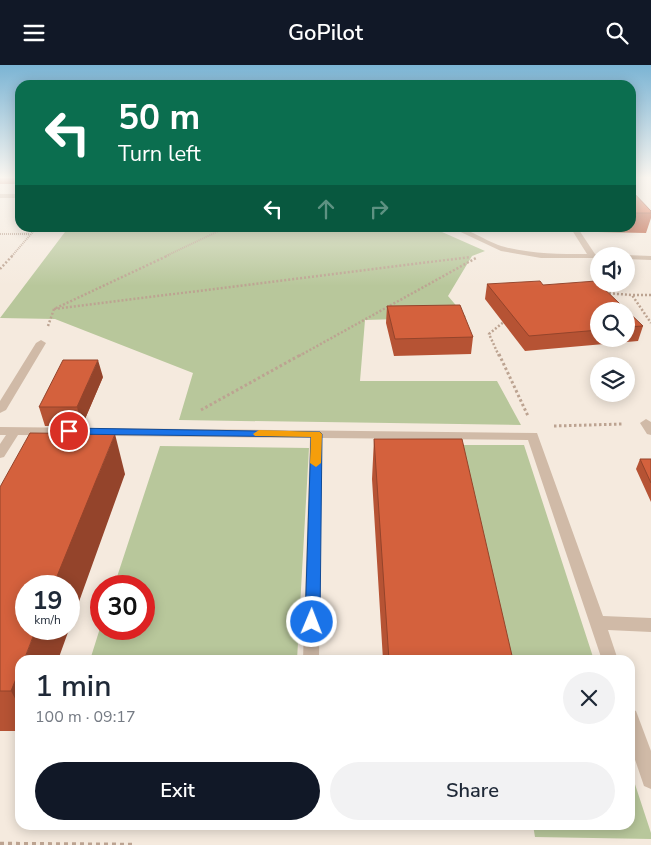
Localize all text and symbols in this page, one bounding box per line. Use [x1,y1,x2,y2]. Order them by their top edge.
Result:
text: GoPilot [288,18,363,48]
icon: menu [20,19,48,47]
icon: search [603,19,631,47]
text: 50 m [118,94,200,141]
icon: left [35,100,100,165]
text: Turn left [118,139,201,169]
icon: left [259,195,287,223]
icon: ahead [312,195,340,223]
icon: right [365,195,393,223]
map controls [590,247,635,402]
button: sound [590,247,635,292]
button: search [590,302,635,347]
button: layers [590,357,635,402]
pin [48,410,90,452]
icon: arrive [55,417,83,445]
speed limit sign: 30 [90,575,155,640]
text: 19 [32,584,63,618]
position arrow [285,595,337,647]
text: km/h [34,612,61,628]
text: 1 min [35,666,111,707]
button: close [563,672,615,724]
text: 100 m · 09:17 [35,706,136,728]
button: Exit [35,762,320,820]
button: Share [330,762,615,820]

